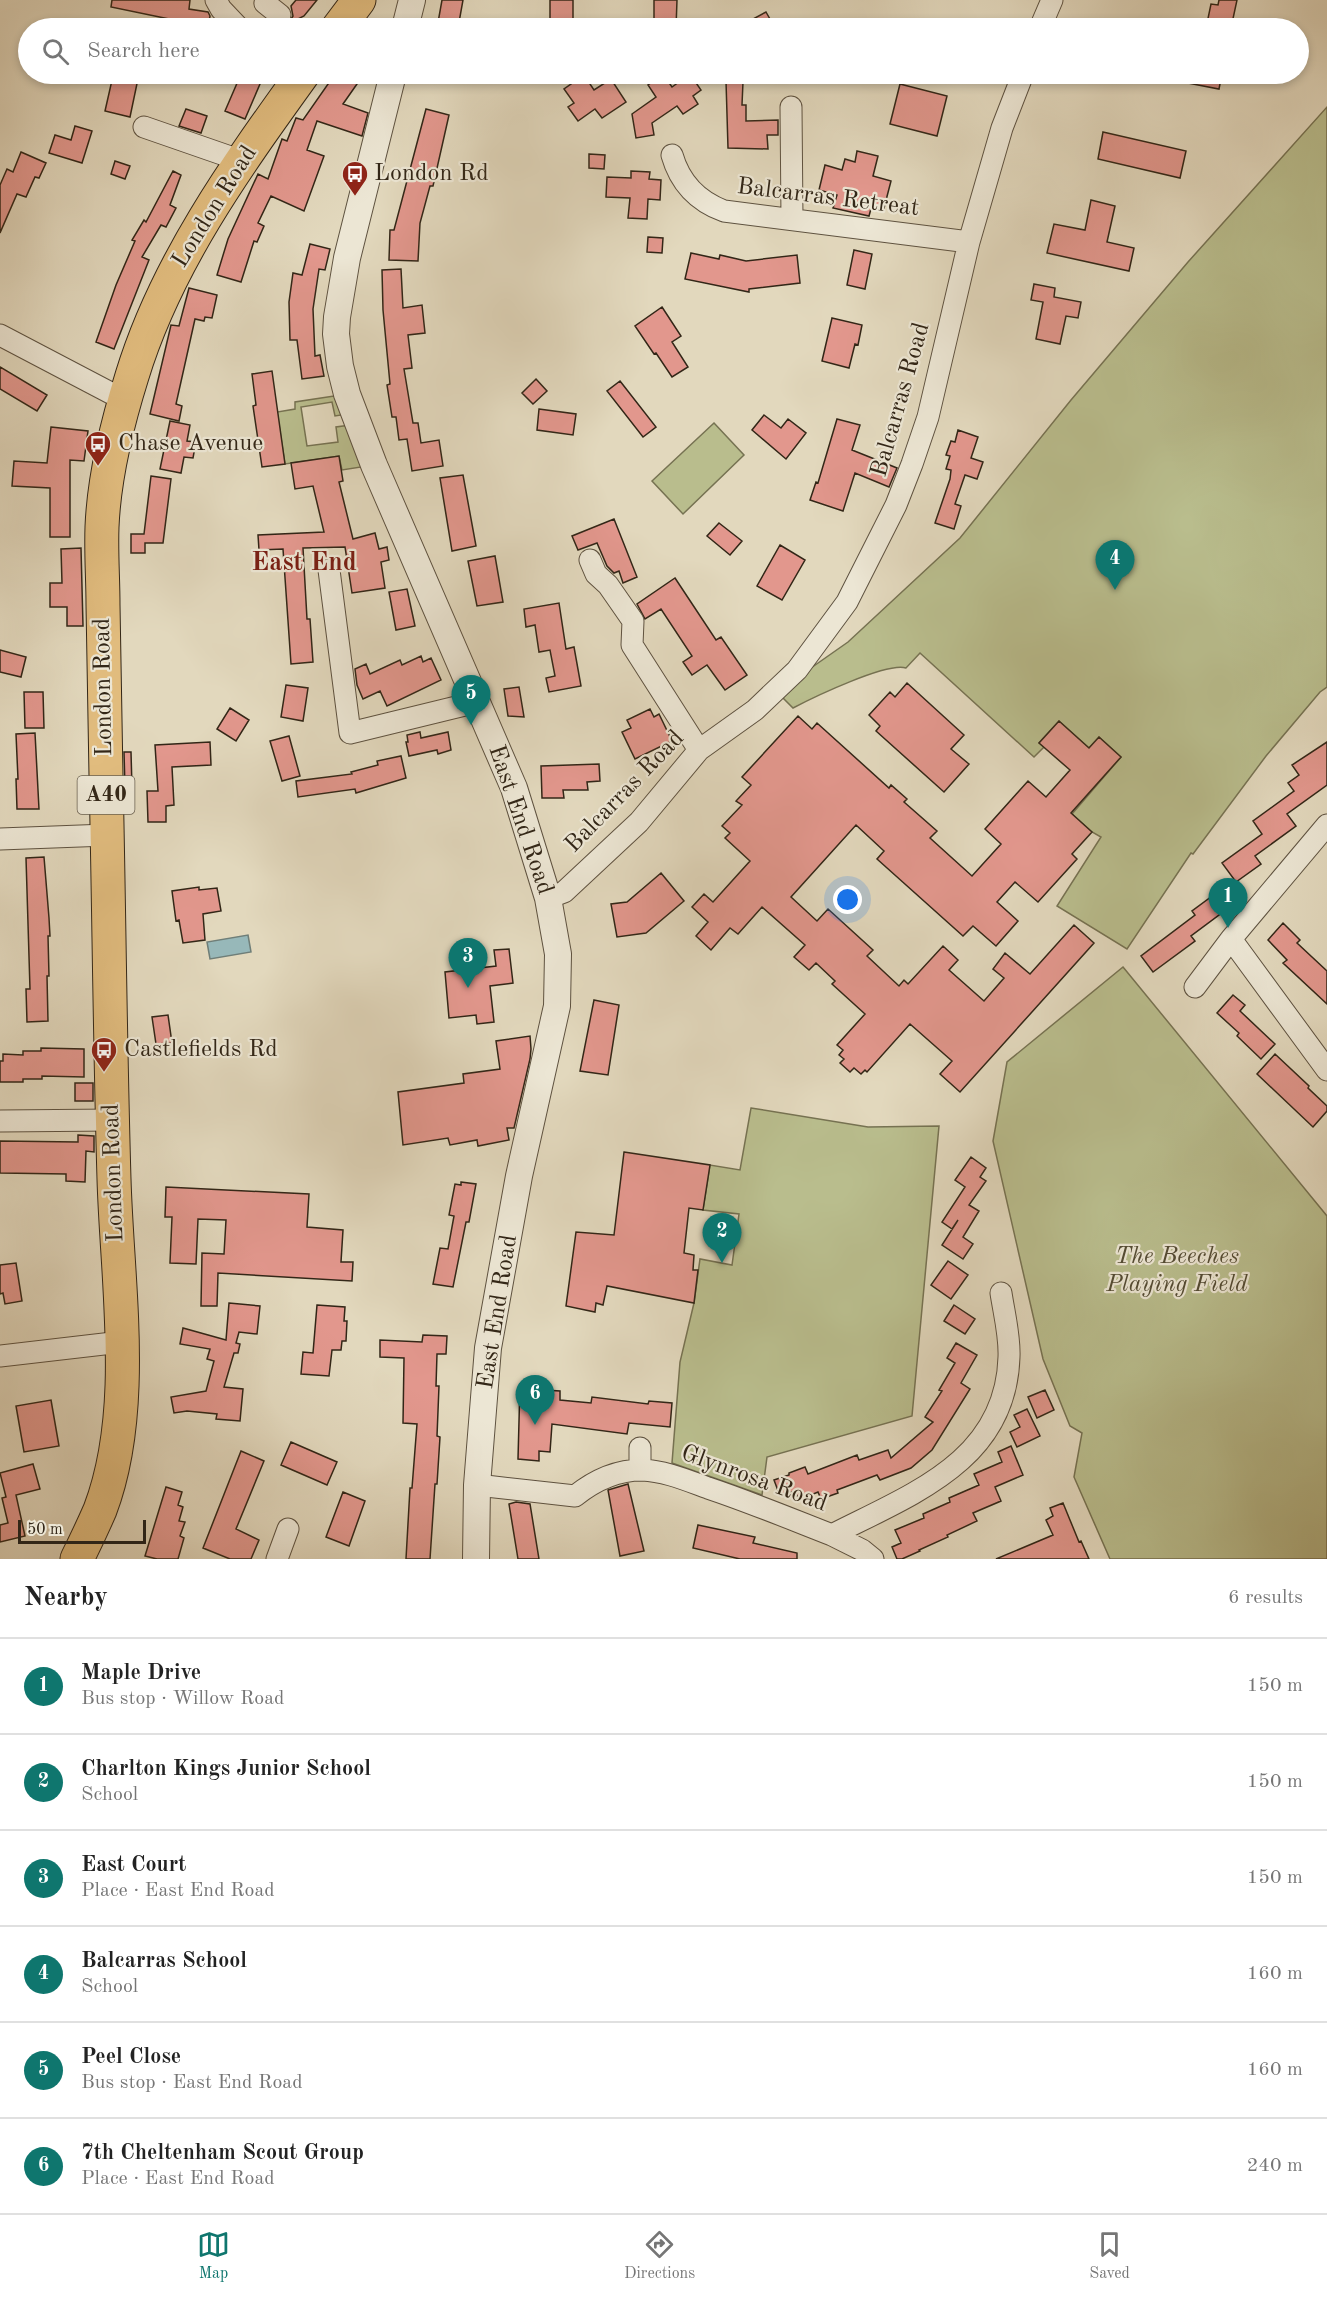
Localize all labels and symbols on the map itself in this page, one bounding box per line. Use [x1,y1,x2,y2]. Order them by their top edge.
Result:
street label: London Road [168,142,262,272]
bus stop icon: London Rd [340,159,370,197]
place label: London Rd [374,162,489,186]
street label: Balcarras Retreat [735,175,921,221]
street label: Balcarras Road [868,320,934,480]
bus stop icon: Chase Avenue [83,429,113,467]
place label: Chase Avenue [118,432,263,456]
pin: 4 [1096,540,1134,590]
district label: East End [251,550,357,576]
street label: London Road [91,618,117,756]
pin: 5 [452,676,490,725]
street label: Balcarras Road [561,726,689,858]
street label: East End Road [483,742,557,898]
road number: A40 [78,776,134,814]
pin: 1 [1208,878,1248,928]
your location [833,885,862,914]
pin: 3 [448,938,488,988]
bus stop icon: Castlefields Rd [89,1035,119,1073]
place label: Castlefields Rd [124,1038,278,1062]
street label: London Road [100,1103,128,1243]
pin: 2 [702,1214,742,1263]
street label: East End Road [474,1233,522,1391]
park label: The Beeches Playing Field [1105,1245,1248,1297]
pin: 6 [516,1376,554,1425]
street label: Glynrosa Road [678,1441,830,1517]
scale bar [18,1517,146,1544]

